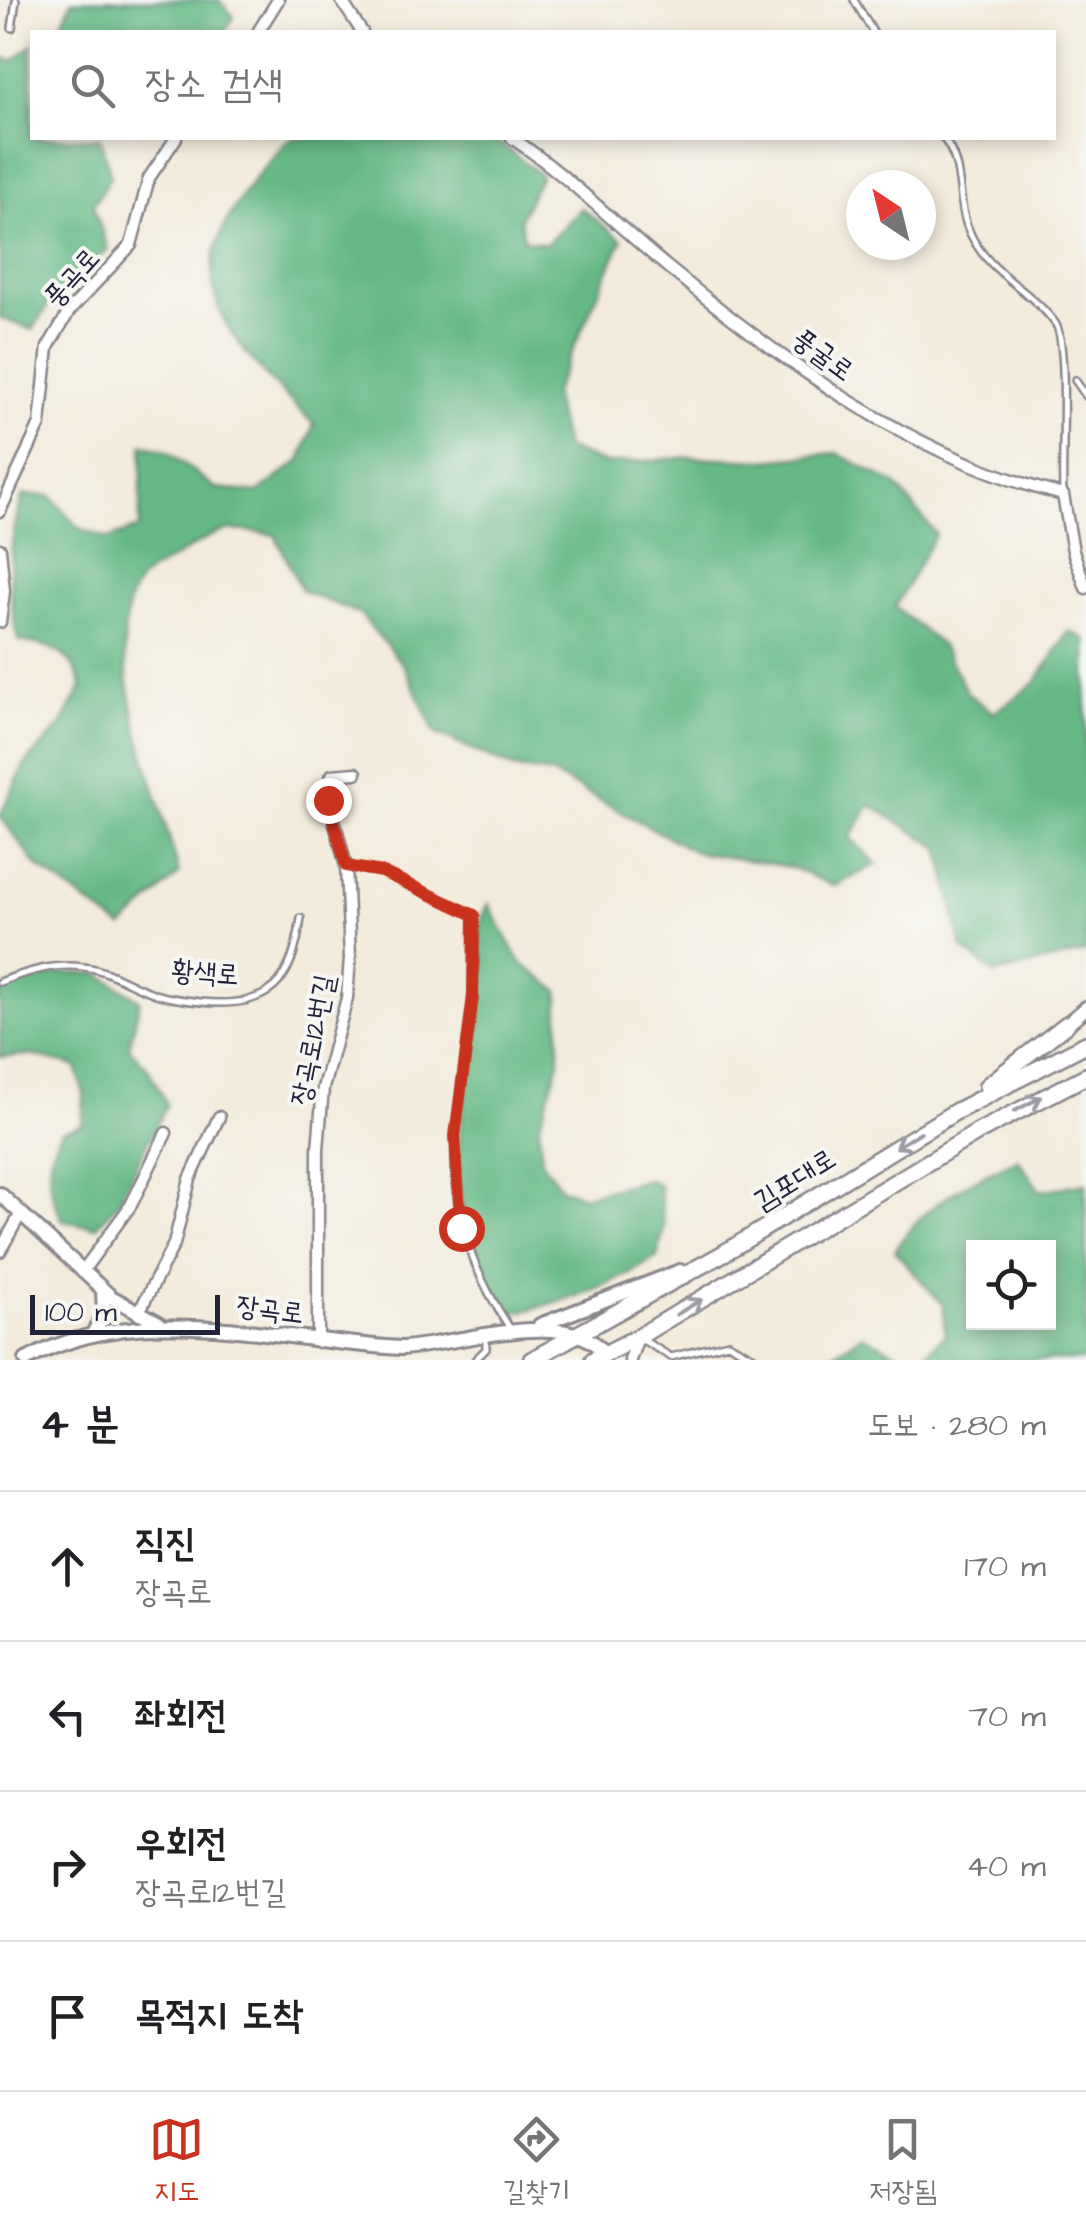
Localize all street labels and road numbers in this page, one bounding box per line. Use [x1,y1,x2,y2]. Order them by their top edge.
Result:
street label: 풍곡로 [35,240,109,316]
street label: 풍굴로 [784,319,862,391]
street label: 황색로 [170,951,240,995]
street label: 장곡로12번길 [281,971,345,1109]
street label: 김포대로 [746,1140,844,1220]
street label: 장곡로 [234,1287,306,1333]

